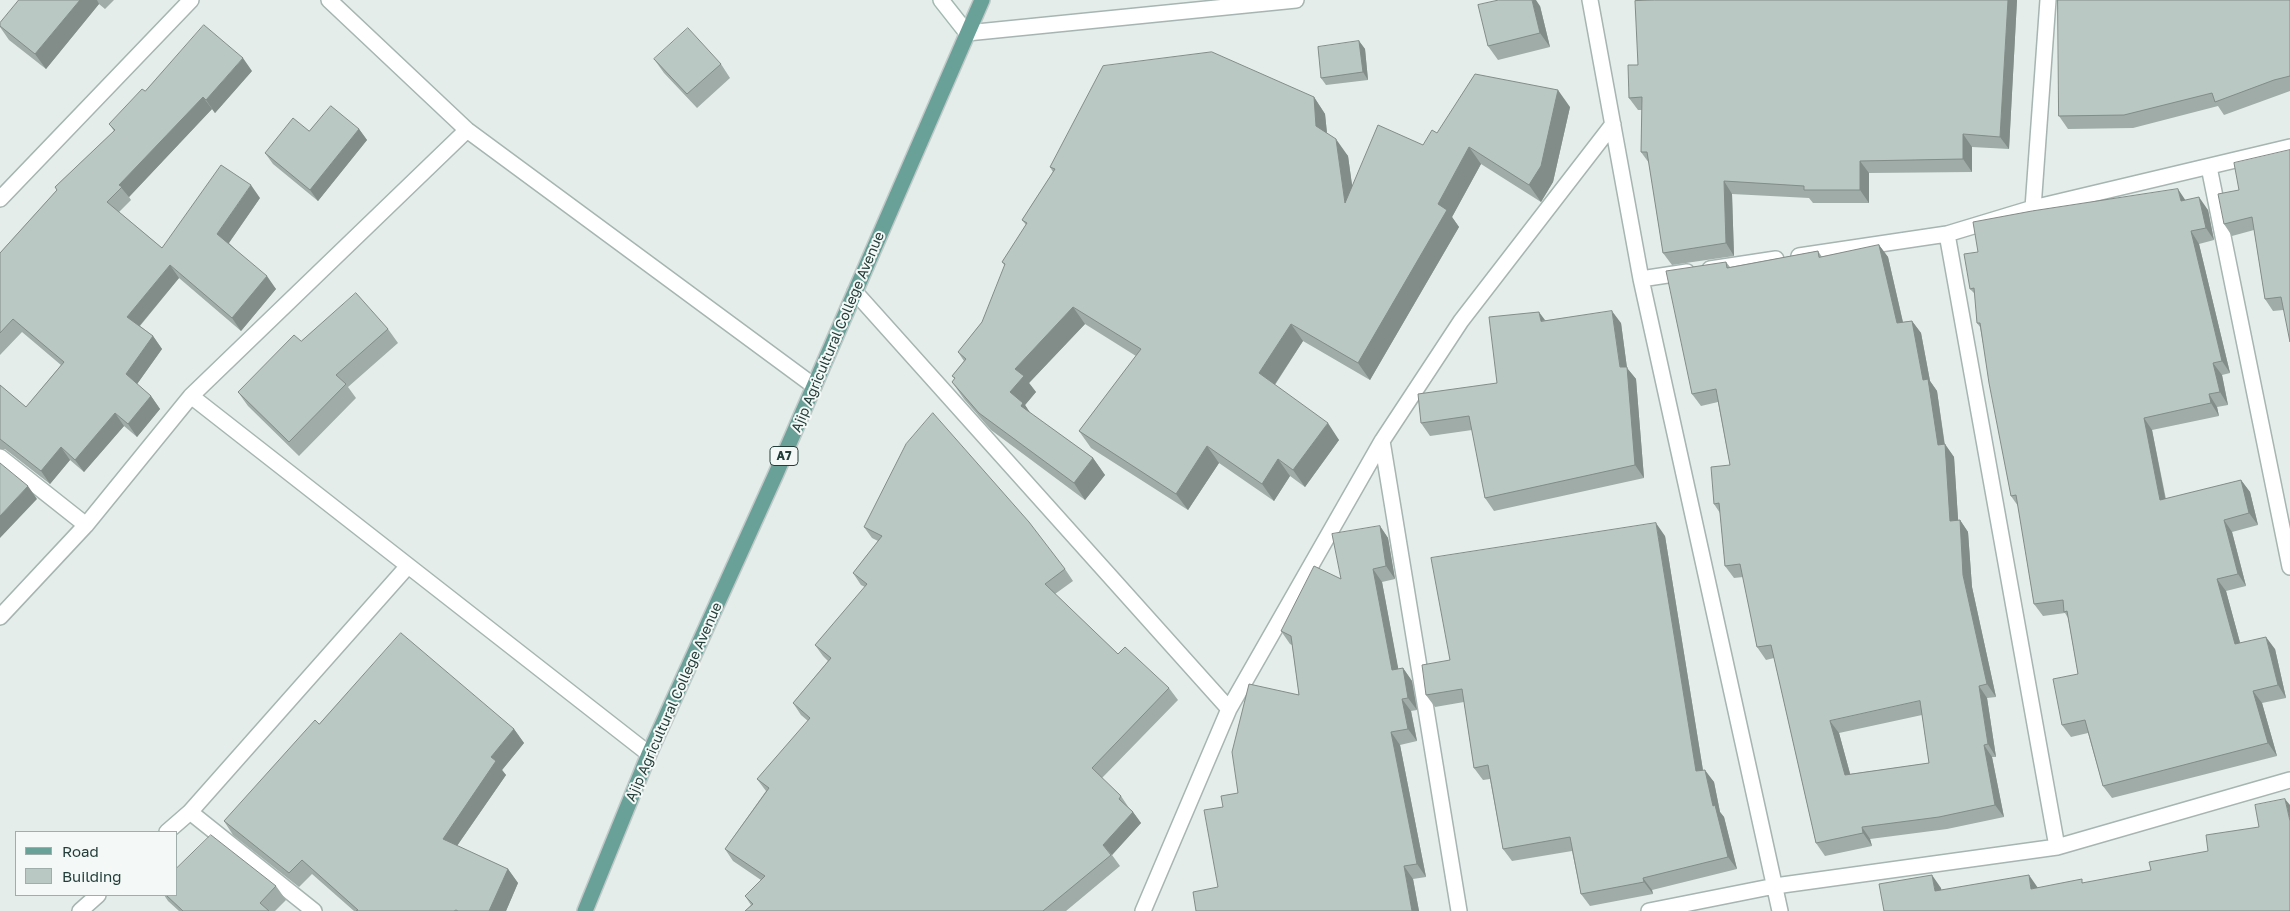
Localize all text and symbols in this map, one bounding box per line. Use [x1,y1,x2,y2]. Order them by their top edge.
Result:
street label: Ajip Agricultural College Avenue [788,229,888,435]
road number: A7 [770,446,798,466]
street label: Ajip Agricultural College Avenue [622,600,726,804]
legend [15,831,178,896]
text: Road [62,842,99,860]
text: Building [62,867,122,885]

